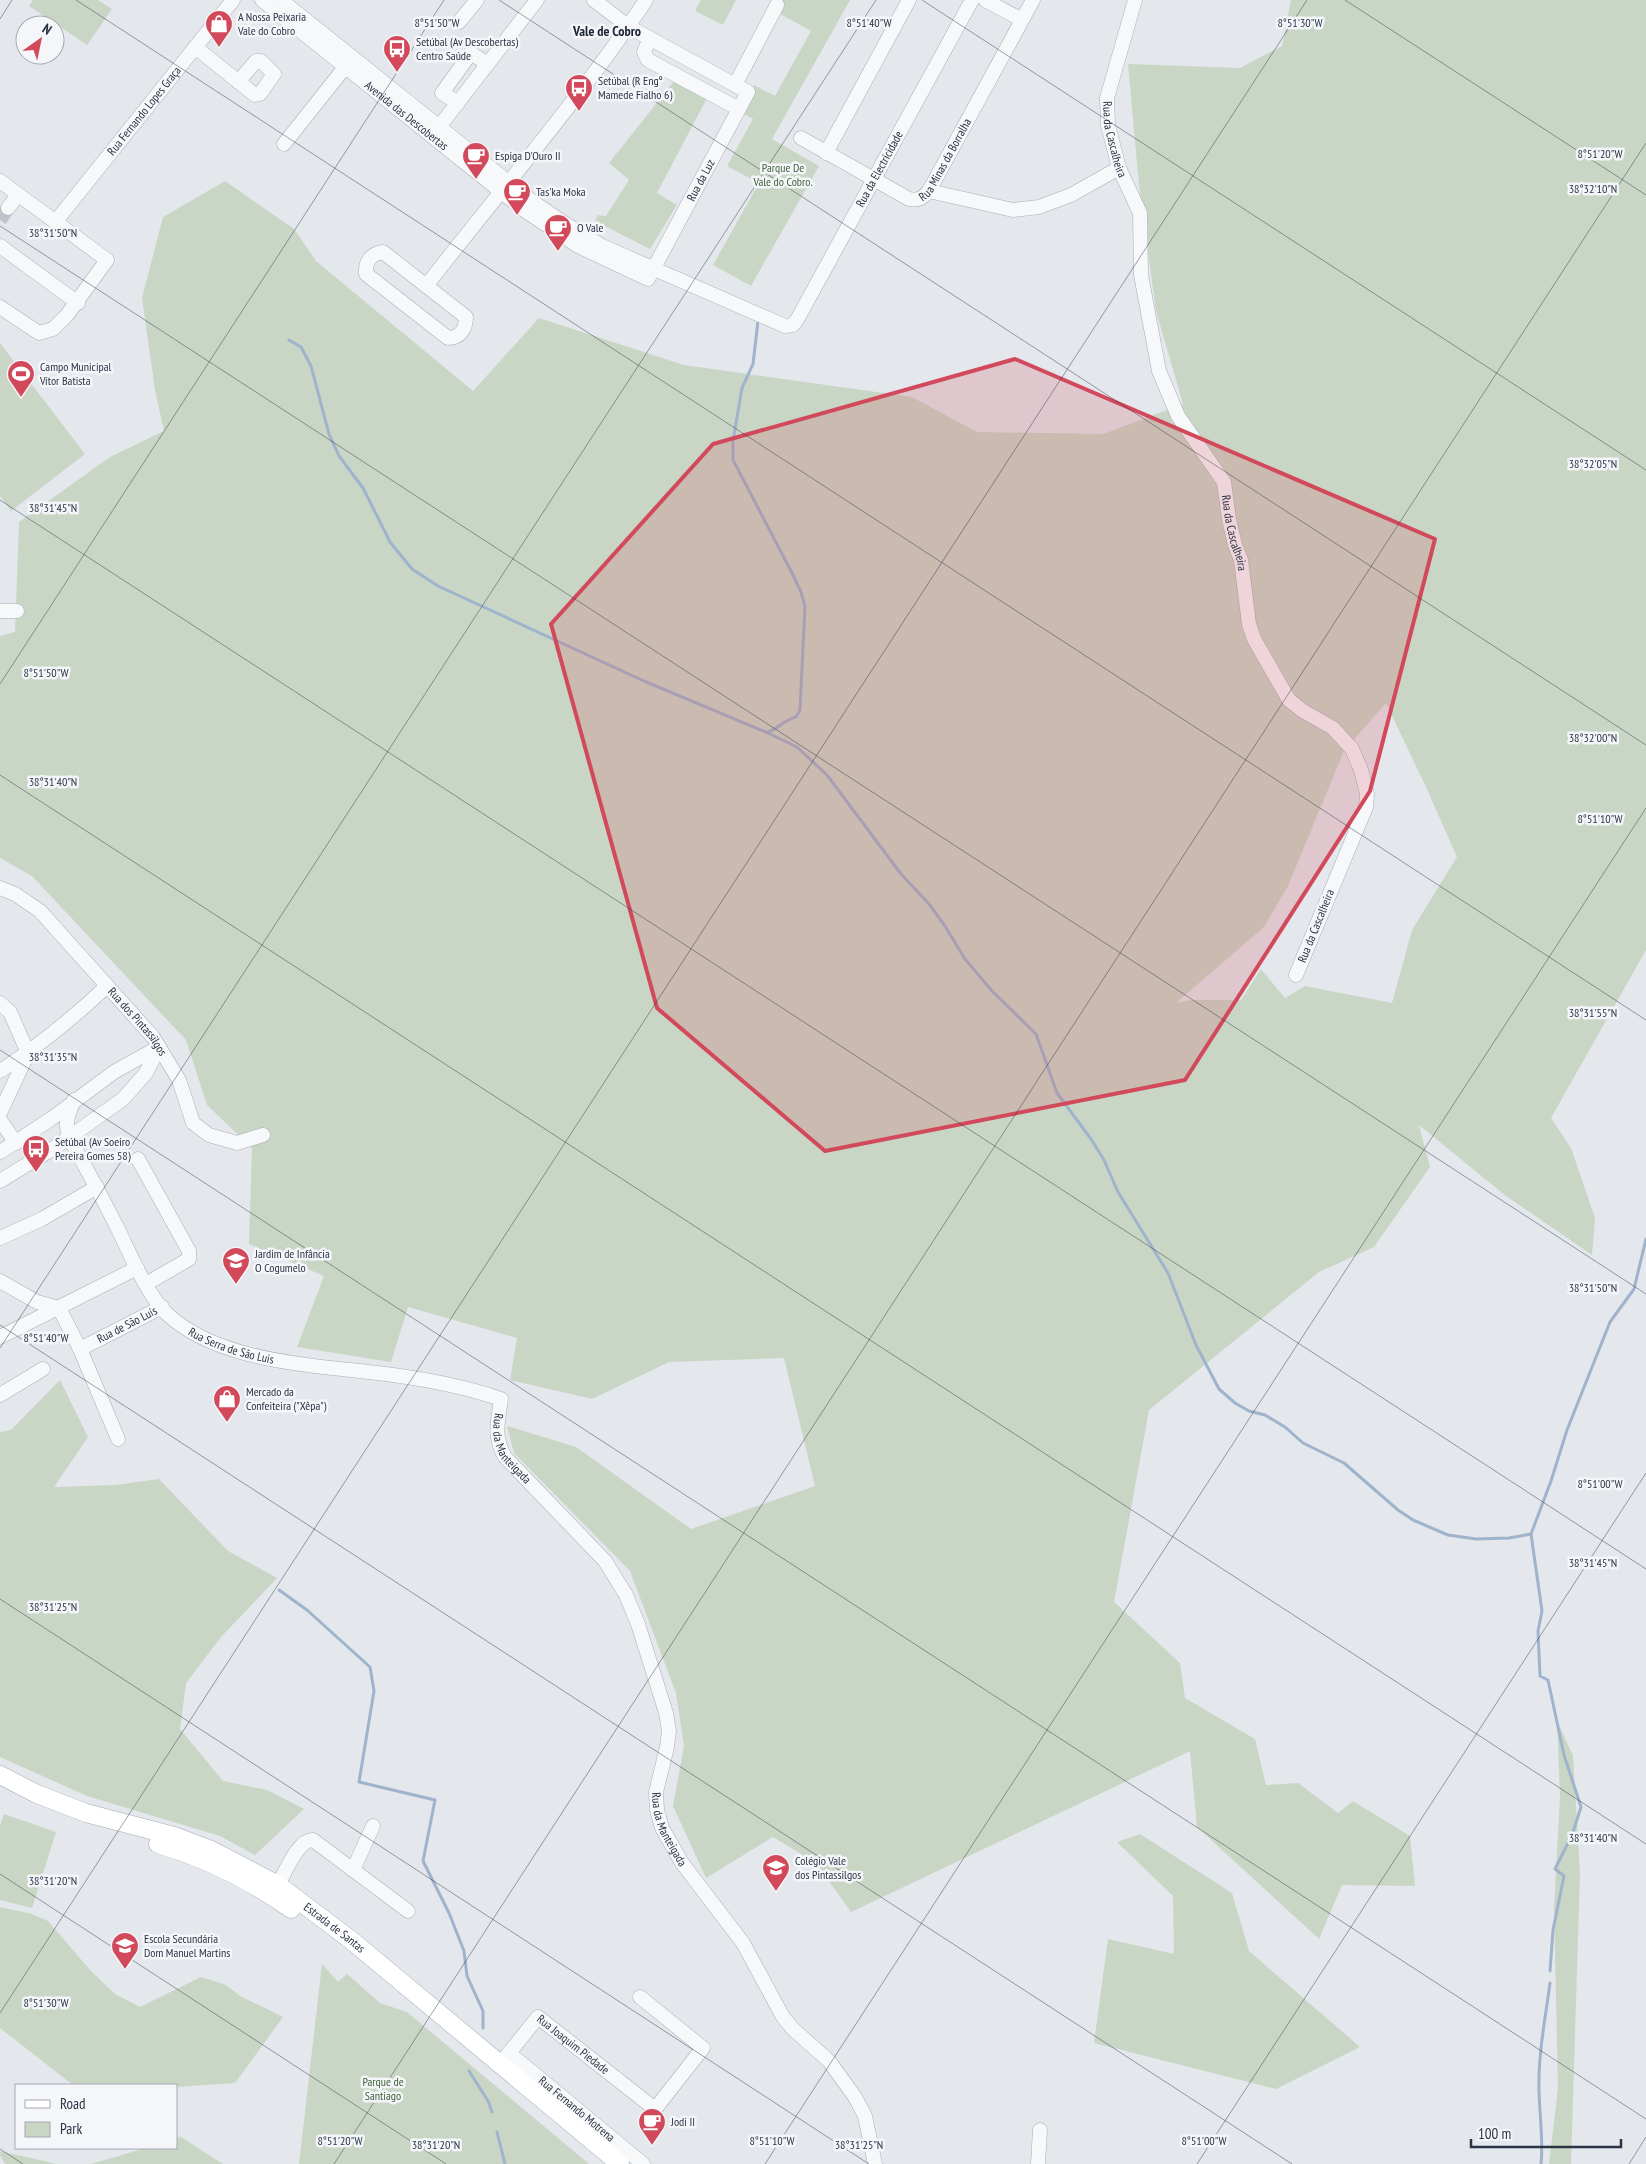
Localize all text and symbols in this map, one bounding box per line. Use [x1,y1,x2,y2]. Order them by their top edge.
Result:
shop icon: A Nossa Peixaria Vale do Cobro [204,9,234,48]
place label: A Nossa Peixaria Vale do Cobro [237,9,306,38]
north arrow [15,15,65,65]
text: 8°51'50"W [414,15,460,30]
text: 8°51'40"W [846,15,892,30]
text: 8°51'30"W [1277,15,1323,30]
text: N [39,19,55,39]
district label: Vale de Cobro [572,22,641,40]
bus stop icon: Setúbal (Av Descobertas) Centro Saúde [382,34,412,73]
place label: Setúbal (Av Descobertas) Centro Saúde [416,34,518,63]
street label: Rua Fernando Lopes Graça [104,63,184,158]
bus stop icon: Setúbal (R Engº Mamede Fialho 6) [564,73,594,112]
place label: Setúbal (R Engº Mamede Fialho 6) [598,73,672,102]
street label: Avenida das Descobertas [362,77,451,153]
street label: Rua da Cascalheira [1100,101,1130,180]
street label: Rua Minas da Borralha [916,115,974,204]
street label: Rua da Electricidade [852,128,906,209]
cafe icon: Espiga D'Ouro II [461,141,491,180]
text: 8°51'20"W [1577,146,1623,161]
place label: Espiga D'Ouro II [495,148,561,163]
street label: Rua da Luz [683,157,718,204]
park label: Parque De Vale do Cobro. [752,160,813,189]
cafe icon: Tas'ka Moka [502,177,532,216]
text: 38°32'10"N [1569,181,1617,196]
place label: Tas'ka Moka [536,184,586,199]
cafe icon: O Vale [543,213,573,252]
place label: O Vale [577,220,604,235]
text: 38°31'50"N [29,225,77,240]
sports icon: Campo Municipal Vítor Batista [6,359,36,398]
place label: Campo Municipal Vítor Batista [39,359,112,388]
text: 38°32'05"N [1569,456,1617,471]
street label: Rua da Cascalheira [1219,494,1250,572]
text: 38°31'45"N [29,500,77,515]
text: 8°51'50"W [23,665,69,680]
text: 38°32'00"N [1569,730,1617,745]
text: 38°31'40"N [29,774,77,789]
text: 8°51'10"W [1577,811,1623,826]
street label: Rua da Cascalheira [1294,887,1337,965]
street label: Rua dos Pintassilgos [105,984,171,1058]
text: 38°31'55"N [1569,1005,1617,1020]
text: 38°31'35"N [29,1049,77,1064]
bus stop icon: Setúbal (Av Soeiro Pereira Gomes 58) [21,1134,51,1173]
place label: Setúbal (Av Soeiro Pereira Gomes 58) [55,1134,131,1163]
school or university icon: Jardim de Infância O Cogumelo [221,1246,251,1285]
place label: Jardim de Infância O Cogumelo [254,1246,330,1275]
text: 38°31'50"N [1569,1280,1617,1295]
street label: Rua de São Luís [94,1303,159,1346]
street label: Rua Serra de São Luis [186,1324,275,1367]
text: 8°51'40"W [23,1330,69,1345]
shop icon: Mercado da Confeiteira ("Xêpa") [212,1384,242,1423]
place label: Mercado da Confeiteira ("Xêpa") [246,1384,327,1413]
street label: Rua da Manteigada [490,1412,535,1487]
text: 8°51'00"W [1577,1476,1623,1491]
text: 38°31'45"N [1569,1555,1617,1570]
text: 38°31'25"N [29,1599,77,1614]
street label: Rua da Manteigada [649,1792,690,1870]
text: 38°31'40"N [1569,1830,1617,1845]
school or university icon: Colégio Vale dos Pintassilgos [761,1853,791,1892]
place label: Colégio Vale dos Pintassilgos [795,1853,861,1882]
text: 38°31'20"N [29,1873,77,1888]
street label: Estrada de Santas [301,1899,368,1956]
school or university icon: Escola Secundária Dom Manuel Martins [110,1931,140,1970]
place label: Escola Secundária Dom Manuel Martins [144,1931,230,1960]
text: 8°51'30"W [23,1995,69,2010]
street label: Rua Joaquim Piedade [534,2011,613,2077]
street label: Rua Fernando Motrena [536,2073,618,2145]
park label: Parque de Santiago [362,2074,404,2103]
legend [15,2084,178,2149]
text: Road [60,2094,86,2113]
cafe icon: Jodi II [637,2107,667,2146]
place label: Jodi II [670,2114,695,2129]
scale bar [1471,2116,1621,2148]
text: Park [60,2119,82,2138]
text: 100 m [1478,2124,1511,2143]
text: 8°51'20"W [317,2133,363,2148]
text: 8°51'10"W [749,2133,795,2148]
text: 8°51'00"W [1181,2133,1227,2148]
text: 38°31'20"N [412,2137,460,2152]
text: 38°31'25"N [835,2137,883,2152]

